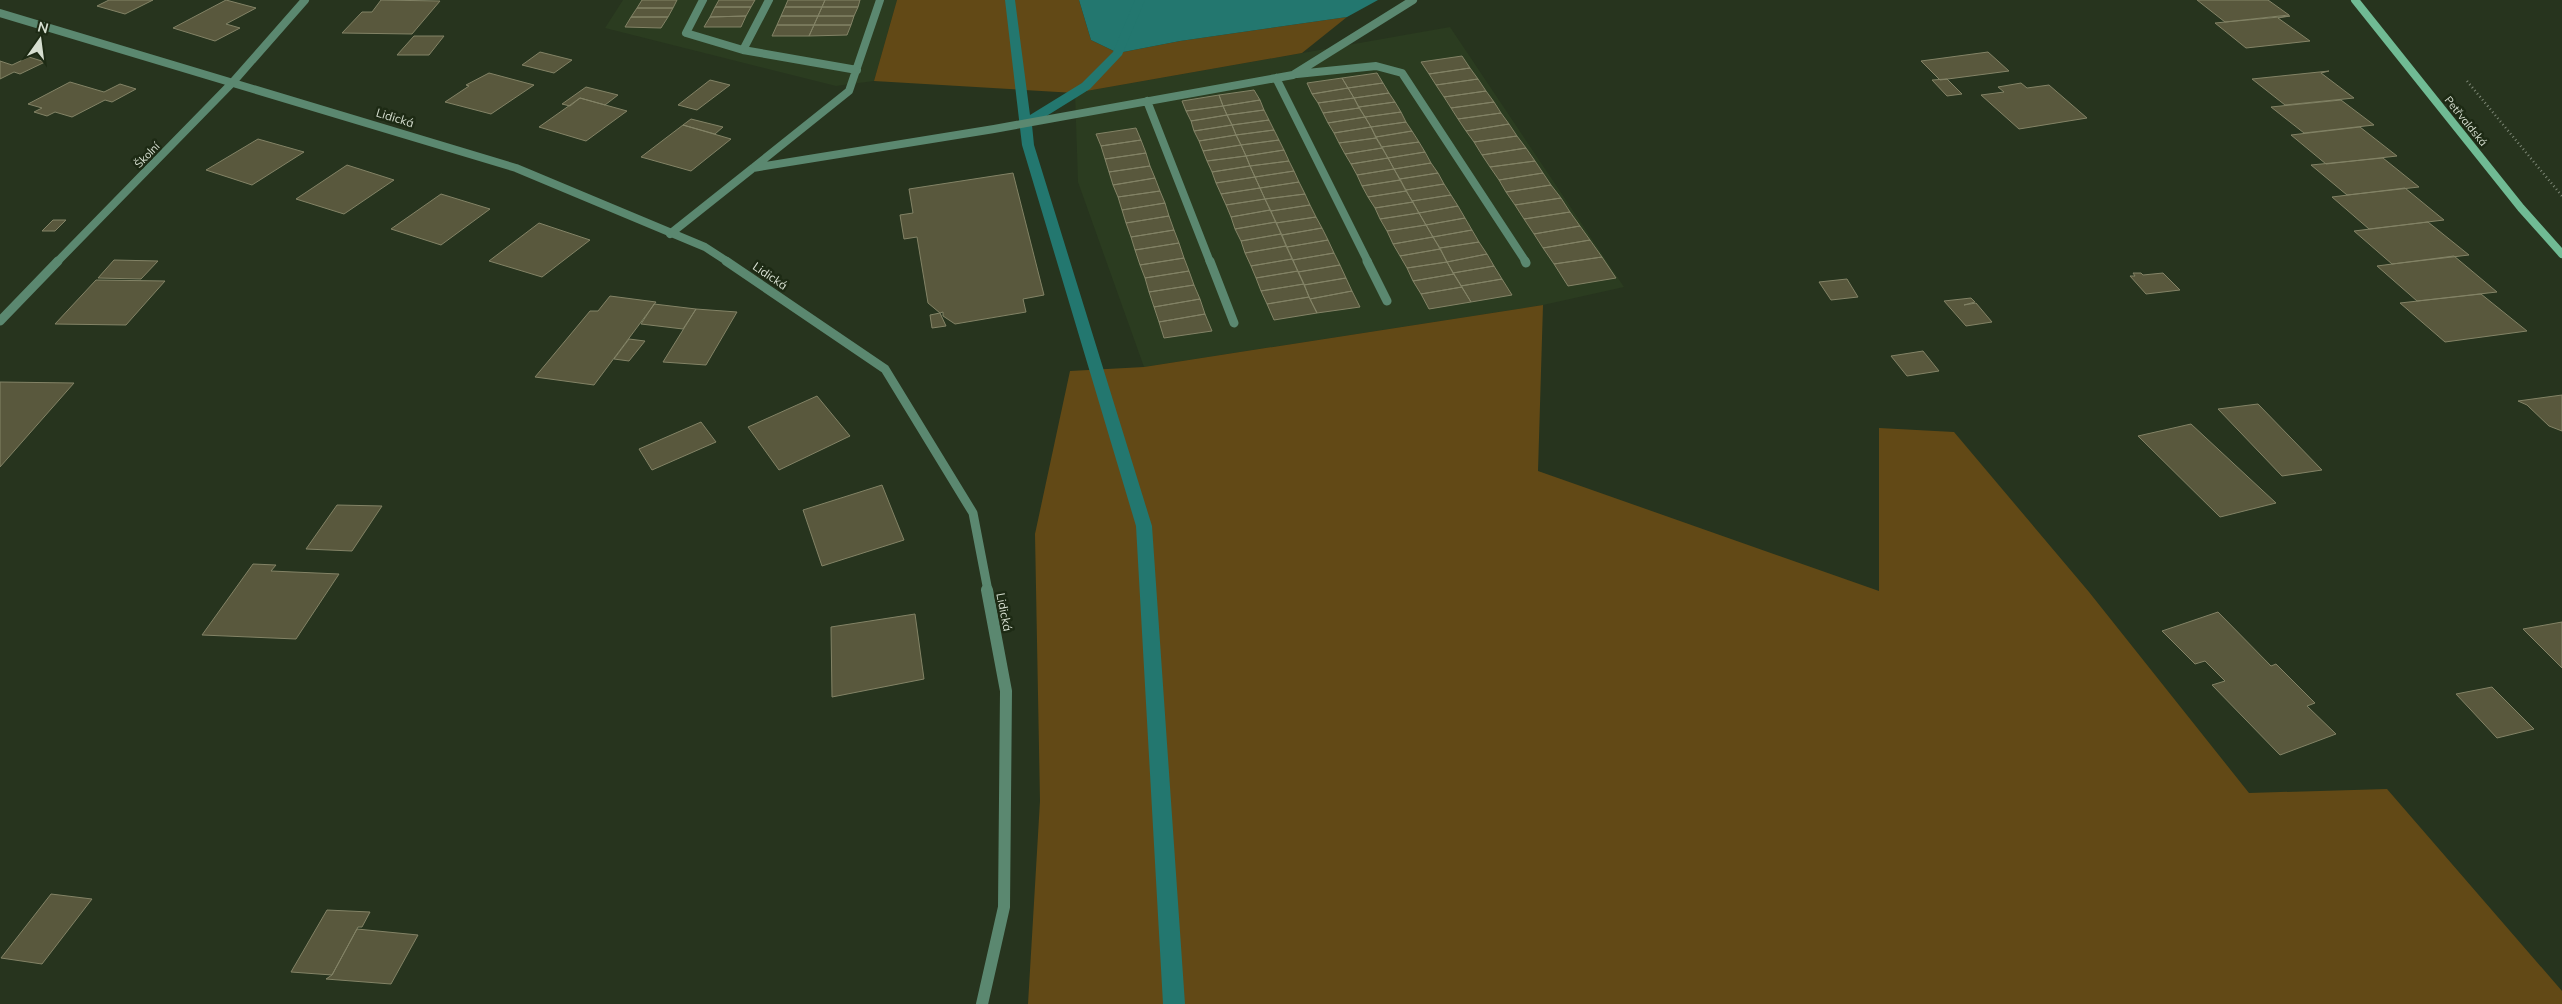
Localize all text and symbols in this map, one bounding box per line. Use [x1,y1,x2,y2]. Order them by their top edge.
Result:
north arrow [15,15,65,65]
text: N [36,17,50,37]
street label: Petřvaldská [2442,93,2490,149]
street label: Lidická [374,105,416,130]
street label: Školní [131,138,164,171]
street label: Lidická [750,259,791,293]
street label: Lidická [993,591,1016,632]

